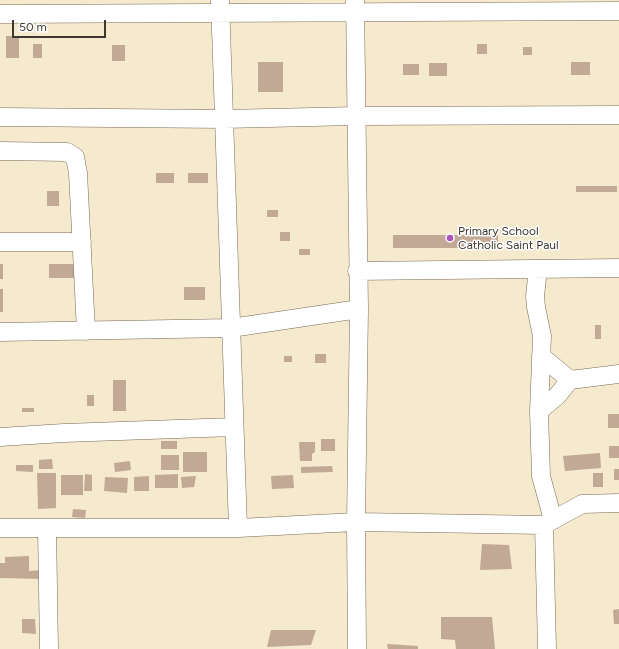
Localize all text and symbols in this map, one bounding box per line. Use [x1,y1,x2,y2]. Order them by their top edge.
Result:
scale bar [14,12,108,38]
text: 50 m [19,20,47,34]
place label: Primary School Catholic Saint Paul [458,224,559,252]
marker: Primary School Catholic Saint Paul [445,233,455,243]

